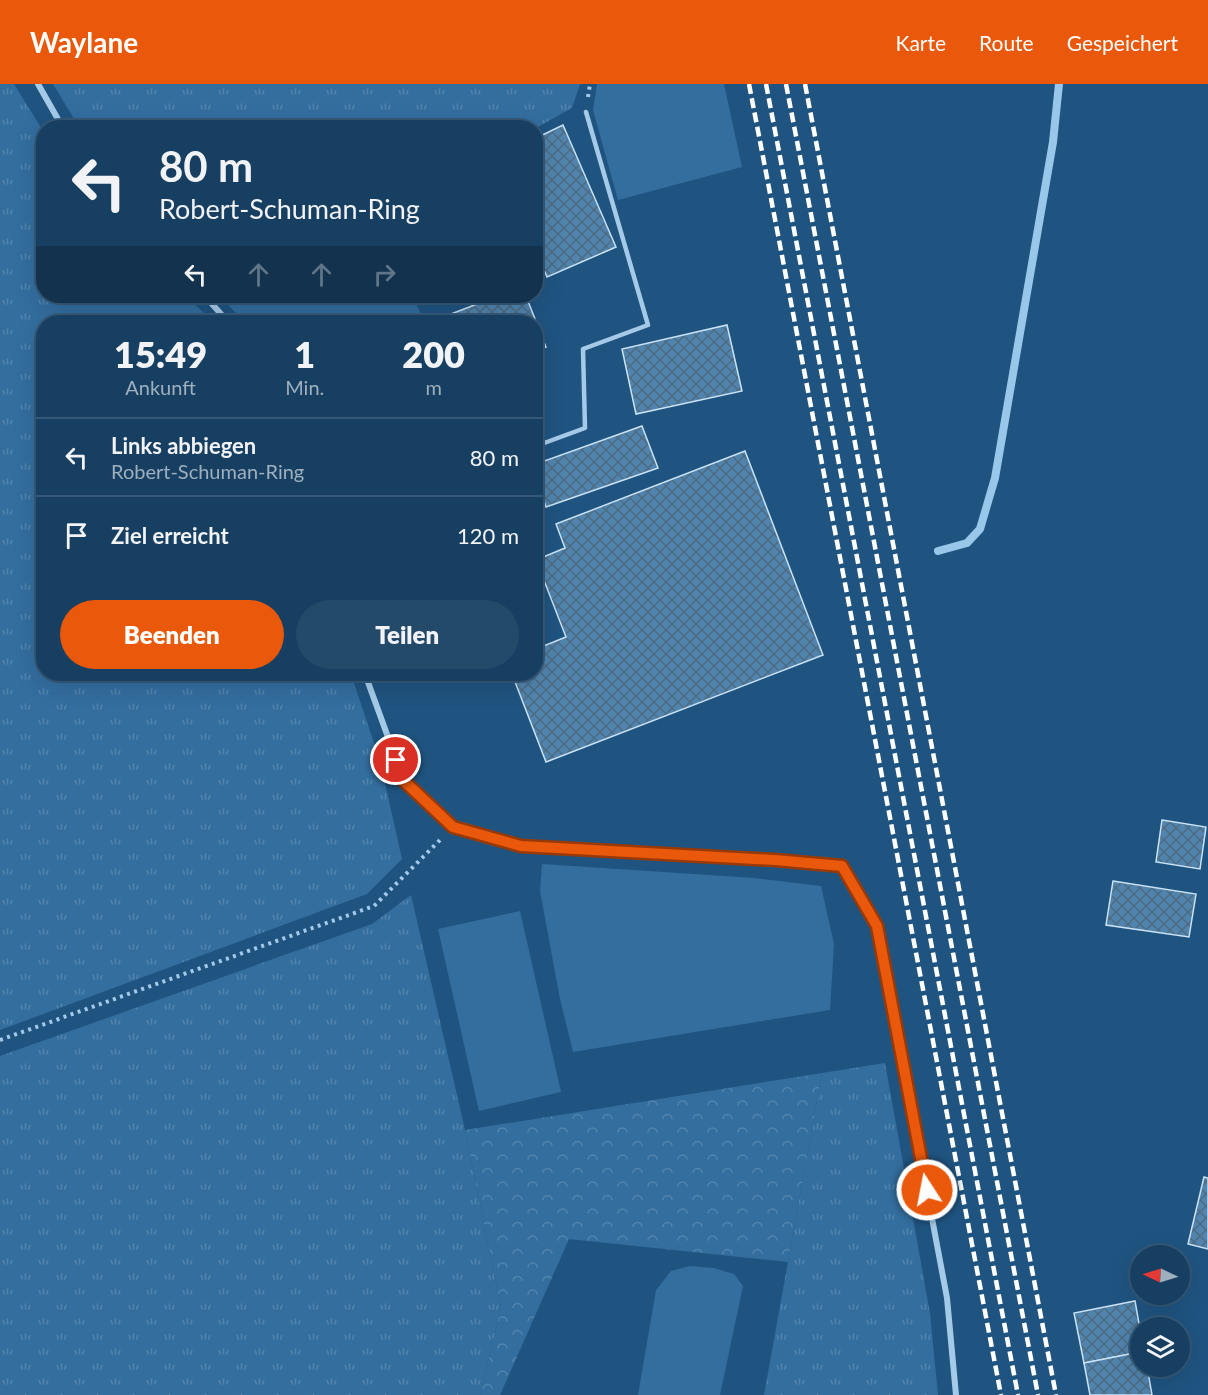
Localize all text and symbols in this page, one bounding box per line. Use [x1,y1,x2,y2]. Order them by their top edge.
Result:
text: Waylane [30,25,138,59]
text: Karte [896,30,946,55]
text: Route [979,30,1034,55]
text: Gespeichert [1067,30,1178,55]
text: 80 m [159,141,253,191]
icon: left [60,144,138,222]
text: Robert-Schuman-Ring [159,192,420,225]
icon: left [179,258,212,291]
icon: ahead [242,258,275,291]
icon: ahead [305,258,338,291]
icon: right [368,258,401,291]
text: 15:49 [114,332,207,376]
text: 1 [294,332,315,376]
text: 200 [402,332,465,376]
text: Ankunft [125,375,196,399]
text: Min. [285,375,324,399]
text: m [425,375,442,399]
text: Links abbiegen [111,432,256,459]
icon: left [60,441,93,474]
text: 80 m [470,444,519,471]
text: Robert-Schuman-Ring [111,459,304,483]
icon: arrive [60,519,93,552]
text: Ziel erreicht [111,522,229,549]
text: 120 m [457,522,519,549]
button: Beenden [60,600,284,669]
button: Teilen [296,600,519,669]
pin [370,734,421,785]
icon: arrive [379,743,412,776]
position arrow [895,1158,959,1222]
north arrow [1130,1245,1190,1305]
map controls [1130,1245,1190,1377]
button: layers [1130,1317,1190,1377]

